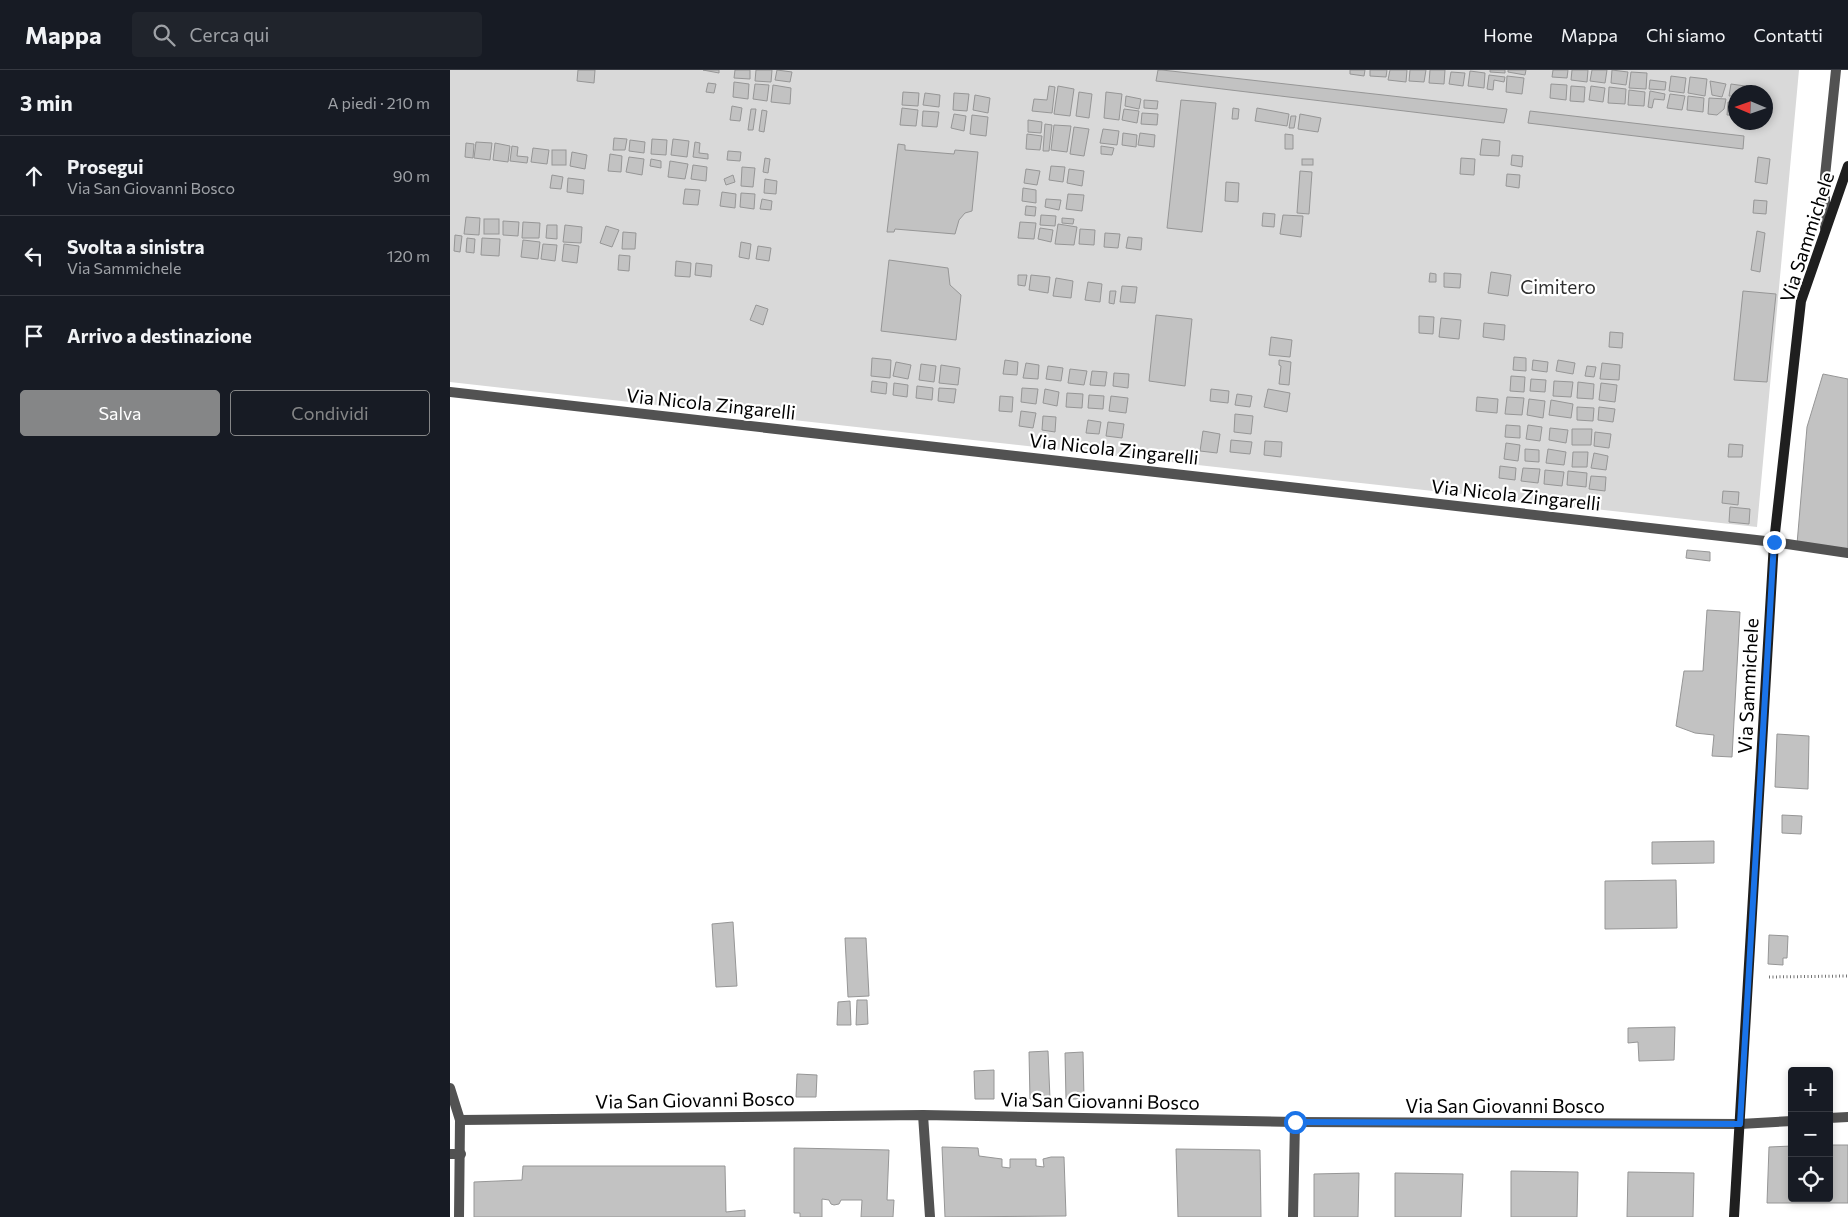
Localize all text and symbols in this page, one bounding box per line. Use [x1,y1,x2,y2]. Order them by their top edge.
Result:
search box [132,12,482,57]
text: Mappa [25,20,102,49]
icon: search [150,21,178,49]
text: Cerca qui [190,23,269,46]
text: Home [1483,24,1533,46]
text: Mappa [1561,24,1618,46]
text: Chi siamo [1646,24,1725,46]
text: Contatti [1753,24,1823,46]
north arrow [1728,85,1773,130]
text: 3 min [20,90,73,115]
text: A piedi · 210 m [327,93,430,112]
text: Prosegui [67,155,144,178]
icon: ahead [20,162,48,190]
text: 90 m [393,166,430,185]
street label: Via Sammichele [1775,169,1838,305]
text: Via San Giovanni Bosco [67,178,235,197]
text: Svolta a sinistra [67,235,205,258]
icon: left [20,242,48,270]
text: 120 m [387,246,430,265]
text: Via Sammichele [67,258,181,277]
park label: Cimitero [1520,275,1596,298]
icon: arrive [20,322,48,350]
text: Arrivo a destinazione [67,324,252,347]
street label: Via Nicola Zingarelli [625,383,797,424]
button: Salva [20,390,220,436]
button: Condividi [230,390,430,436]
street label: Via Nicola Zingarelli [1028,428,1200,469]
street label: Via Nicola Zingarelli [1430,474,1602,515]
route end [1763,531,1786,554]
street label: Via Sammichele [1732,618,1763,754]
map controls [1788,1067,1833,1202]
button: + [1788,1067,1833,1112]
street label: Via San Giovanni Bosco [595,1086,795,1113]
street label: Via San Giovanni Bosco [1000,1087,1200,1114]
street label: Via San Giovanni Bosco [1405,1094,1605,1117]
route start [1284,1111,1307,1134]
button: − [1788,1112,1833,1157]
button: locate [1788,1157,1833,1202]

